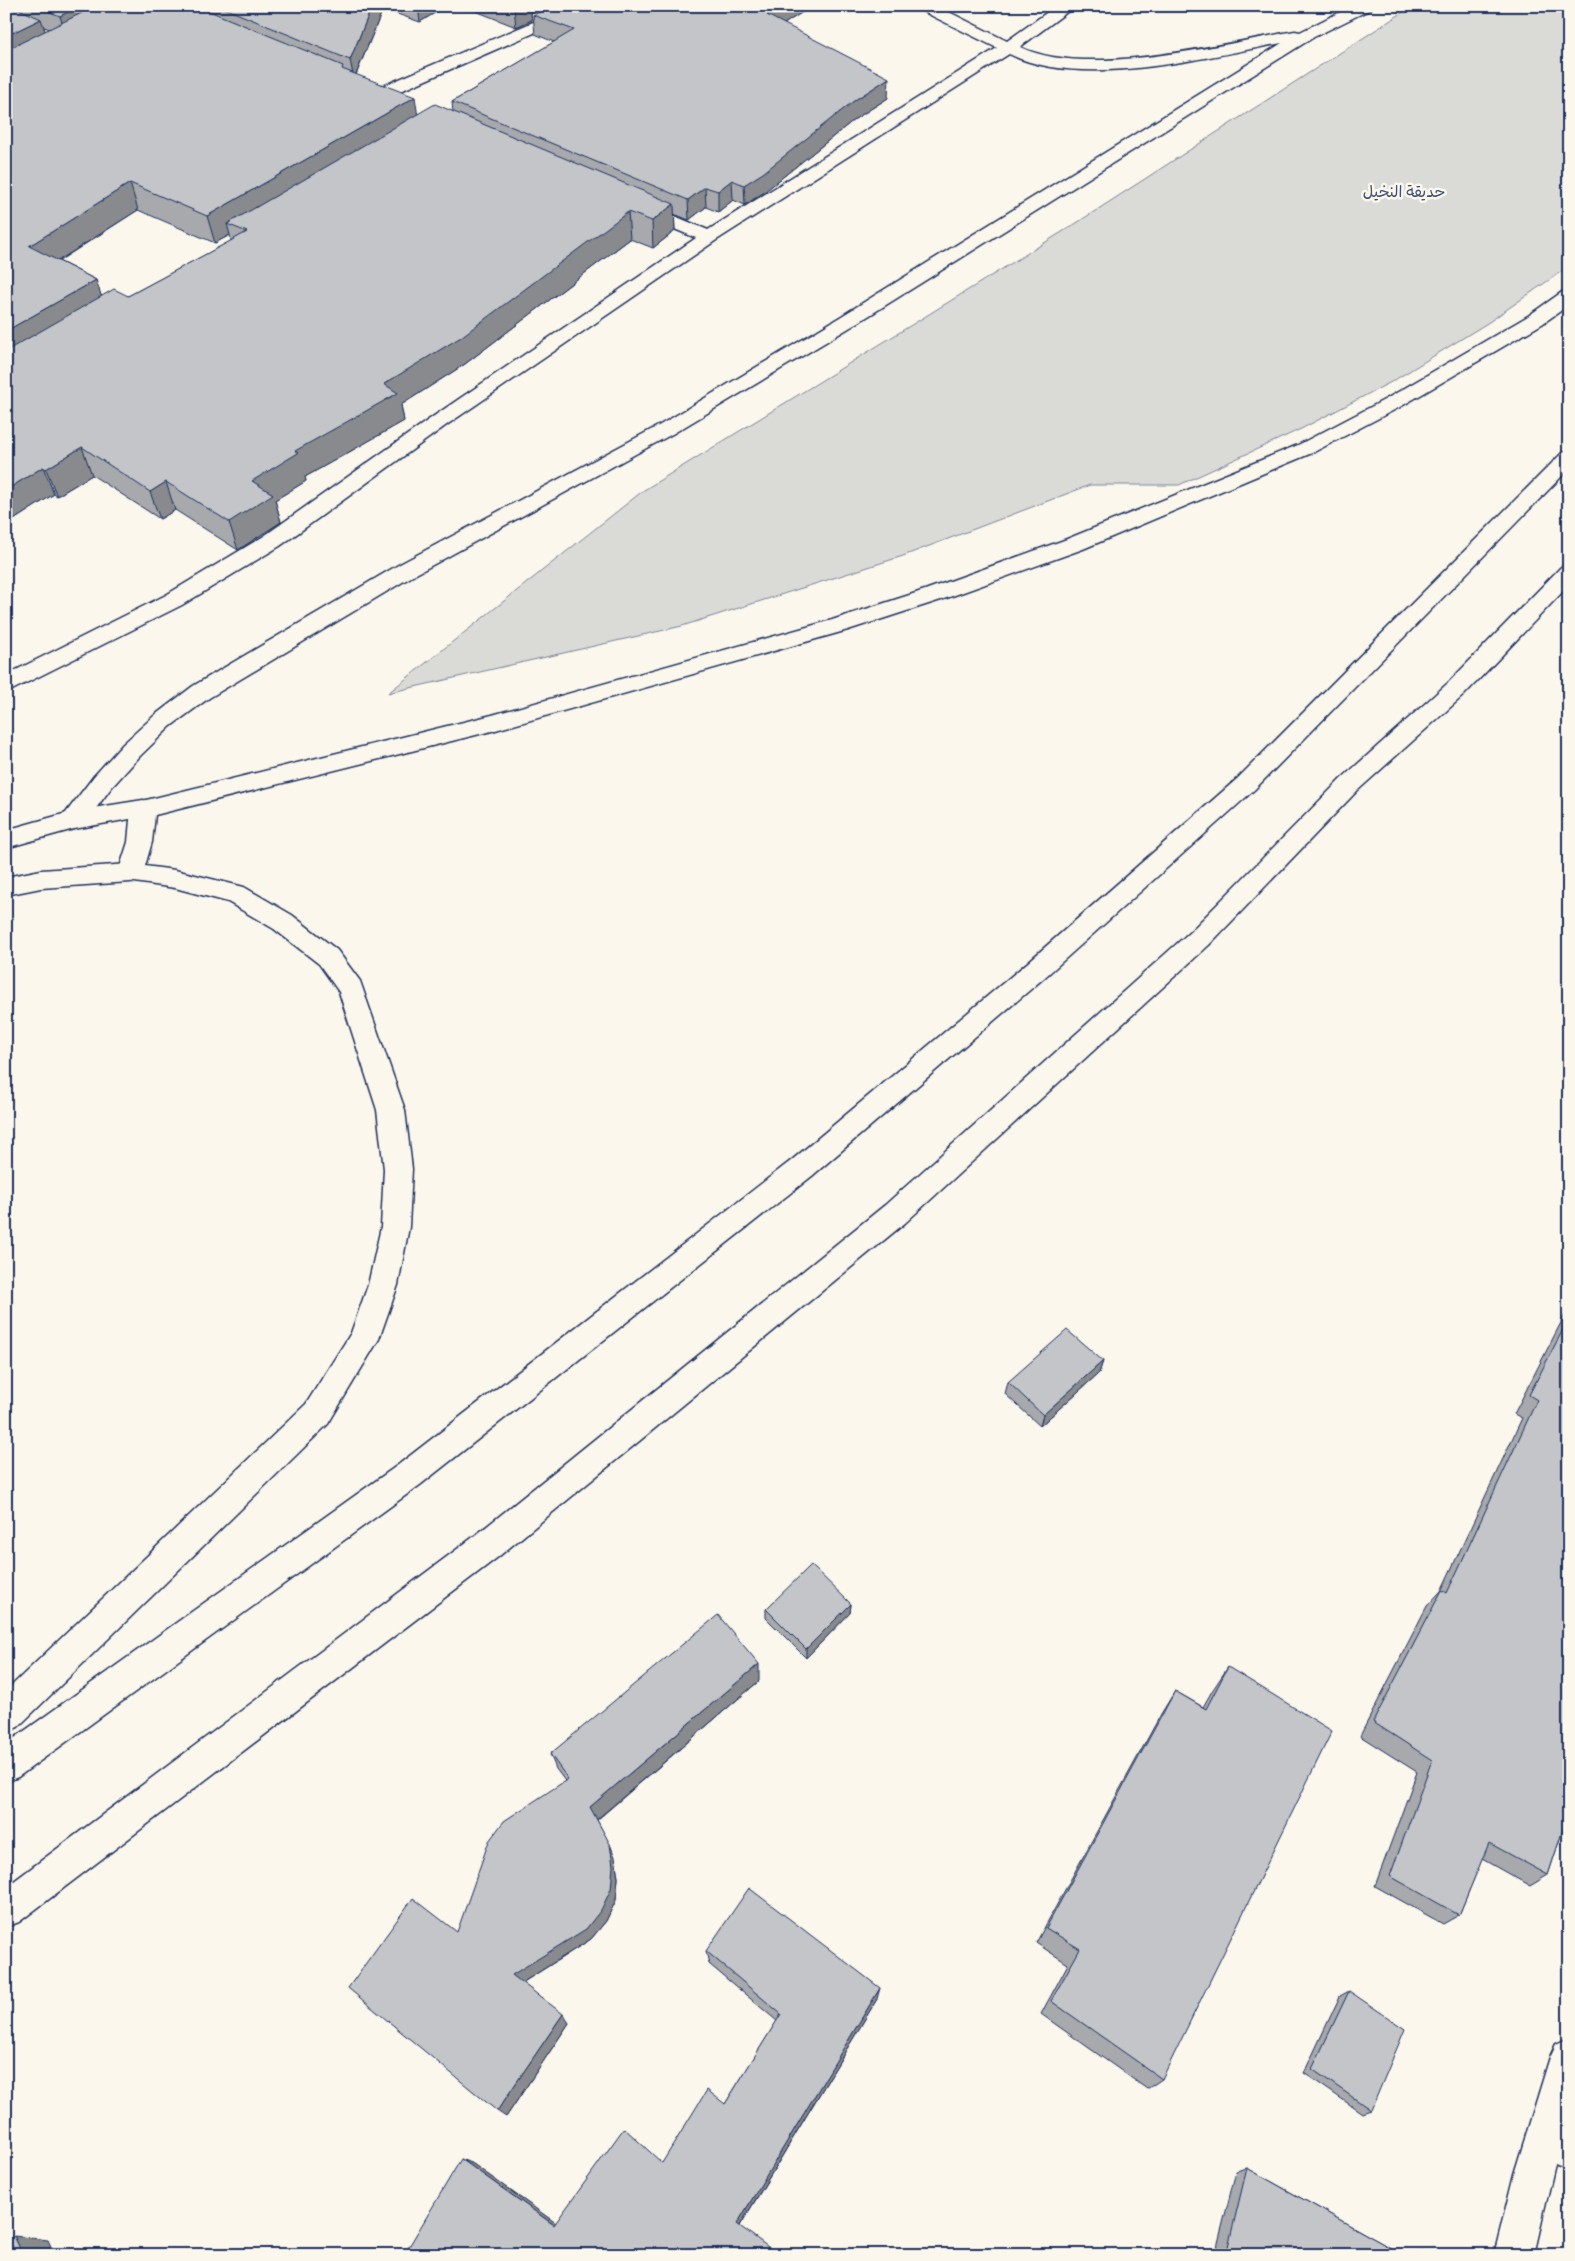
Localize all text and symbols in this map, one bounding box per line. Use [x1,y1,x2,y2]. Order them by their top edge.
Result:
park label: حديقة النخيل [1363,184,1445,204]

